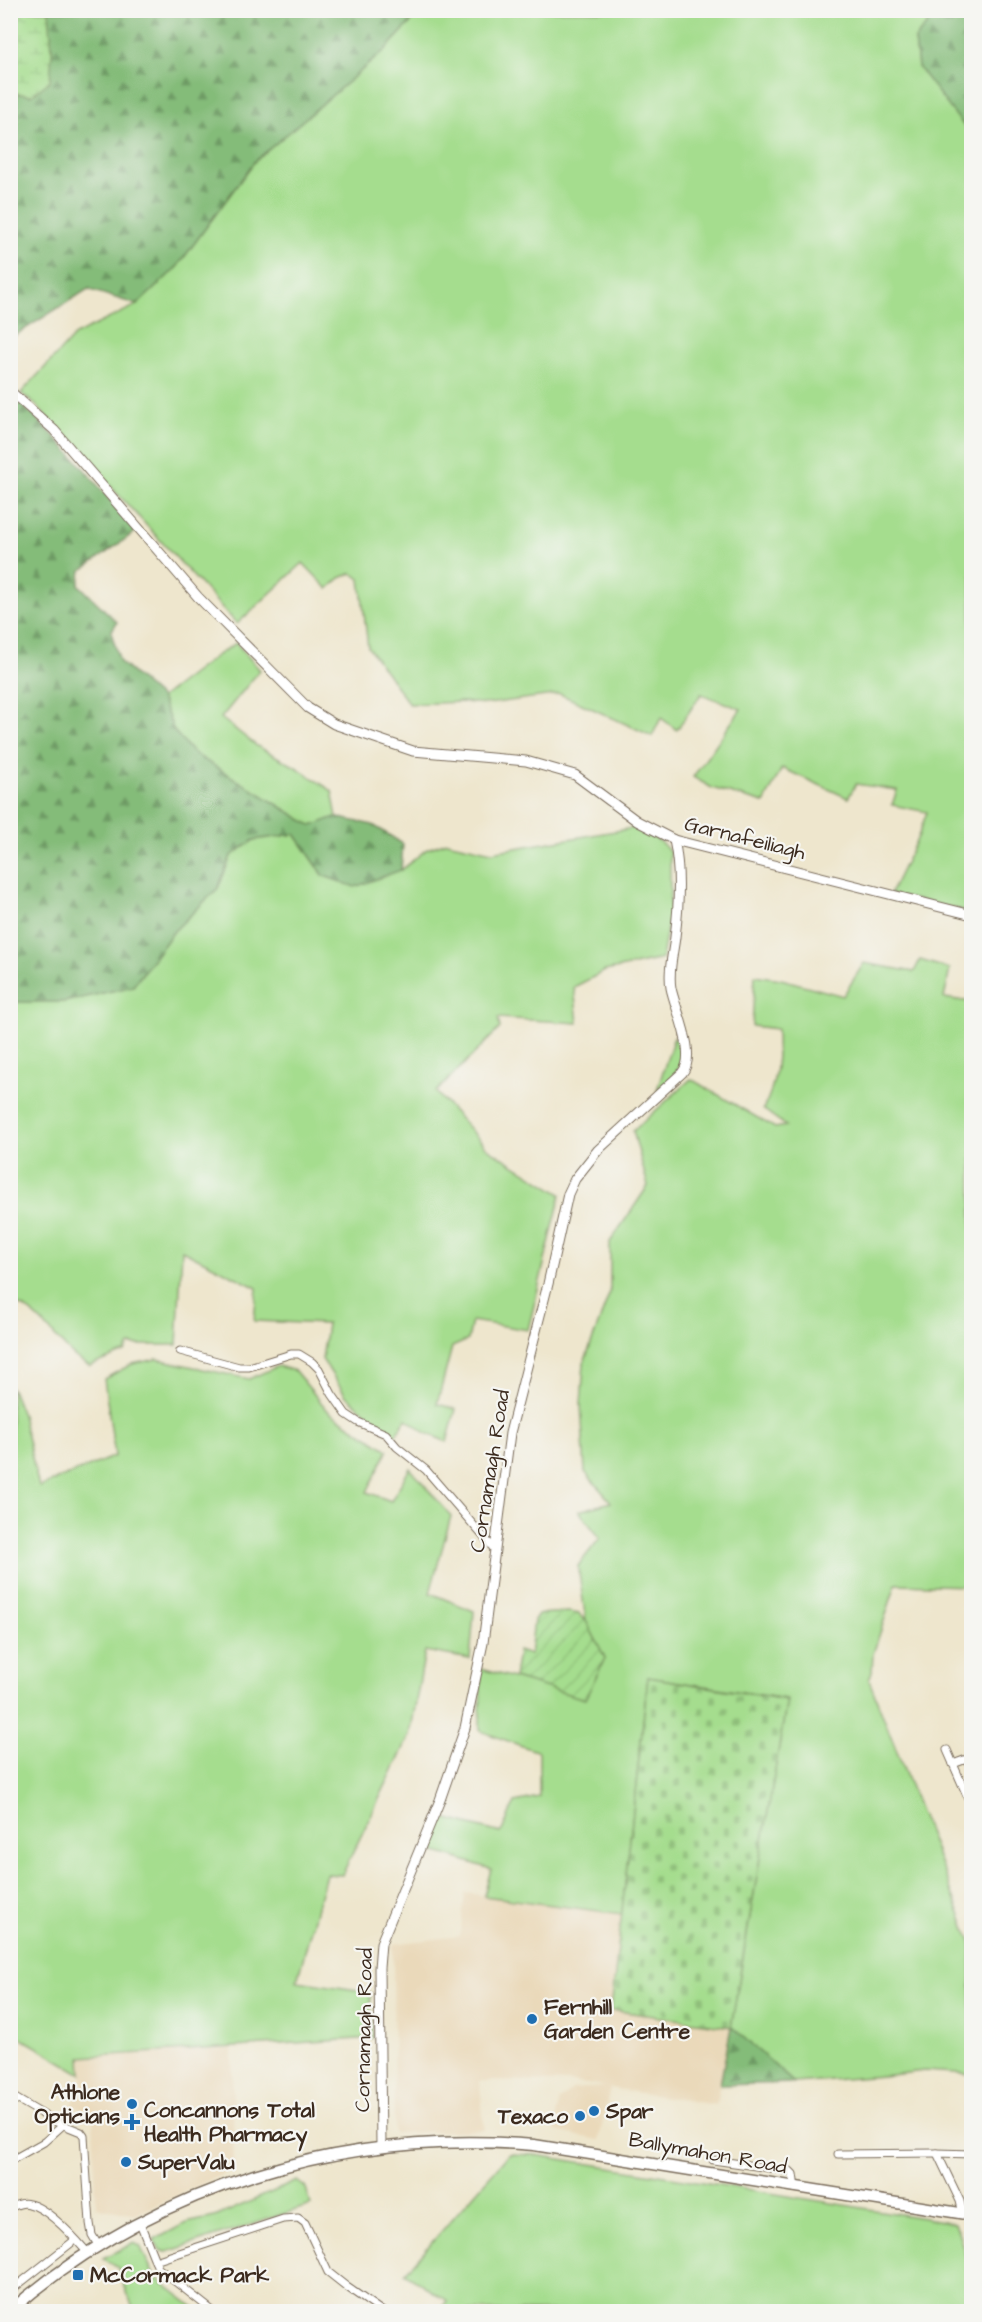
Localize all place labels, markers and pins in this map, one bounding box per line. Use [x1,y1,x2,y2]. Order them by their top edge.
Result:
place label: Fernhill Garden Centre [544,1993,691,2046]
marker: Fernhill Garden Centre [525,2012,539,2026]
place label: Athlone Opticians [34,2078,121,2132]
place label: Concannons Total Health Pharmacy [144,2096,315,2152]
marker: Athlone Opticians [125,2097,139,2111]
place label: Spar [605,2097,654,2127]
place label: Texaco [497,2102,568,2131]
marker: Spar [587,2104,601,2118]
marker: Texaco [573,2109,587,2123]
marker: Concannons Total Health Pharmacy [125,2115,139,2129]
place label: SuperValu [137,2148,235,2178]
marker: SuperValu [119,2155,133,2169]
place label: McCormack Park [90,2261,269,2290]
marker: McCormack Park [71,2268,85,2282]

